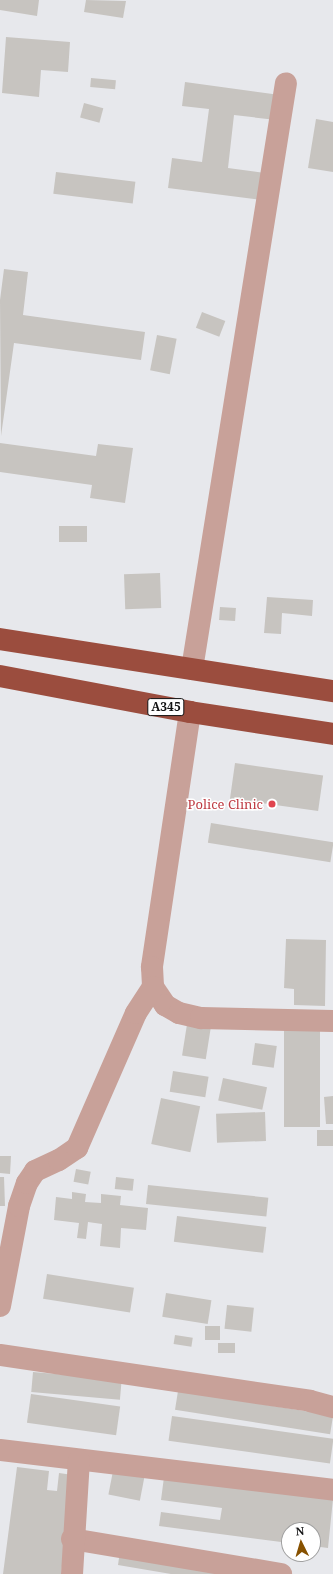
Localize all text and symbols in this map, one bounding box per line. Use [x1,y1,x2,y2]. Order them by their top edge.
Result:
road number: A345 [147,697,185,717]
place label: Police Clinic [188,796,263,812]
marker: Police Clinic [266,798,278,810]
north arrow [281,1522,321,1562]
text: N [295,1523,305,1538]

